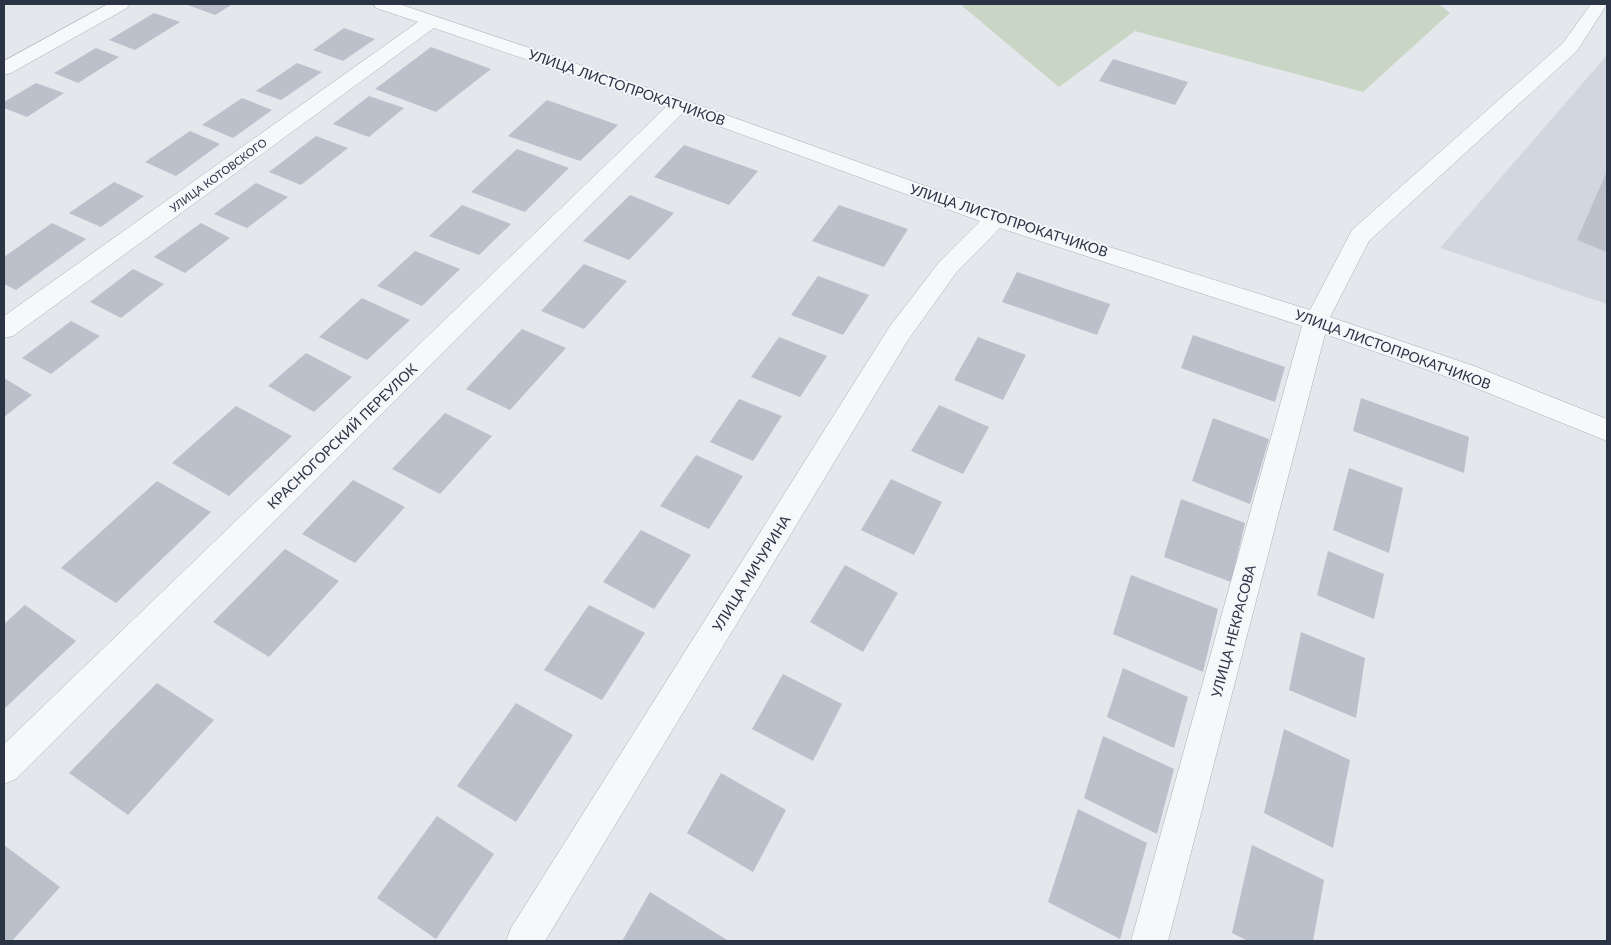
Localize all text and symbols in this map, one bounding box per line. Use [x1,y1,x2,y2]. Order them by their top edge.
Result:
street label: УЛИЦА ЛИСТОПРОКАТЧИКОВ [526,45,728,129]
street label: УЛИЦА КОТОВСКОГО [167,135,269,214]
street label: УЛИЦА ЛИСТОПРОКАТЧИКОВ [908,180,1110,260]
street label: УЛИЦА ЛИСТОПРОКАТЧИКОВ [1293,306,1493,392]
street label: КРАСНОГОРСКИЙ ПЕРЕУЛОК [264,359,421,512]
street label: УЛИЦА МИЧУРИНА [708,511,794,634]
street label: УЛИЦА НЕКРАСОВА [1207,562,1259,699]

